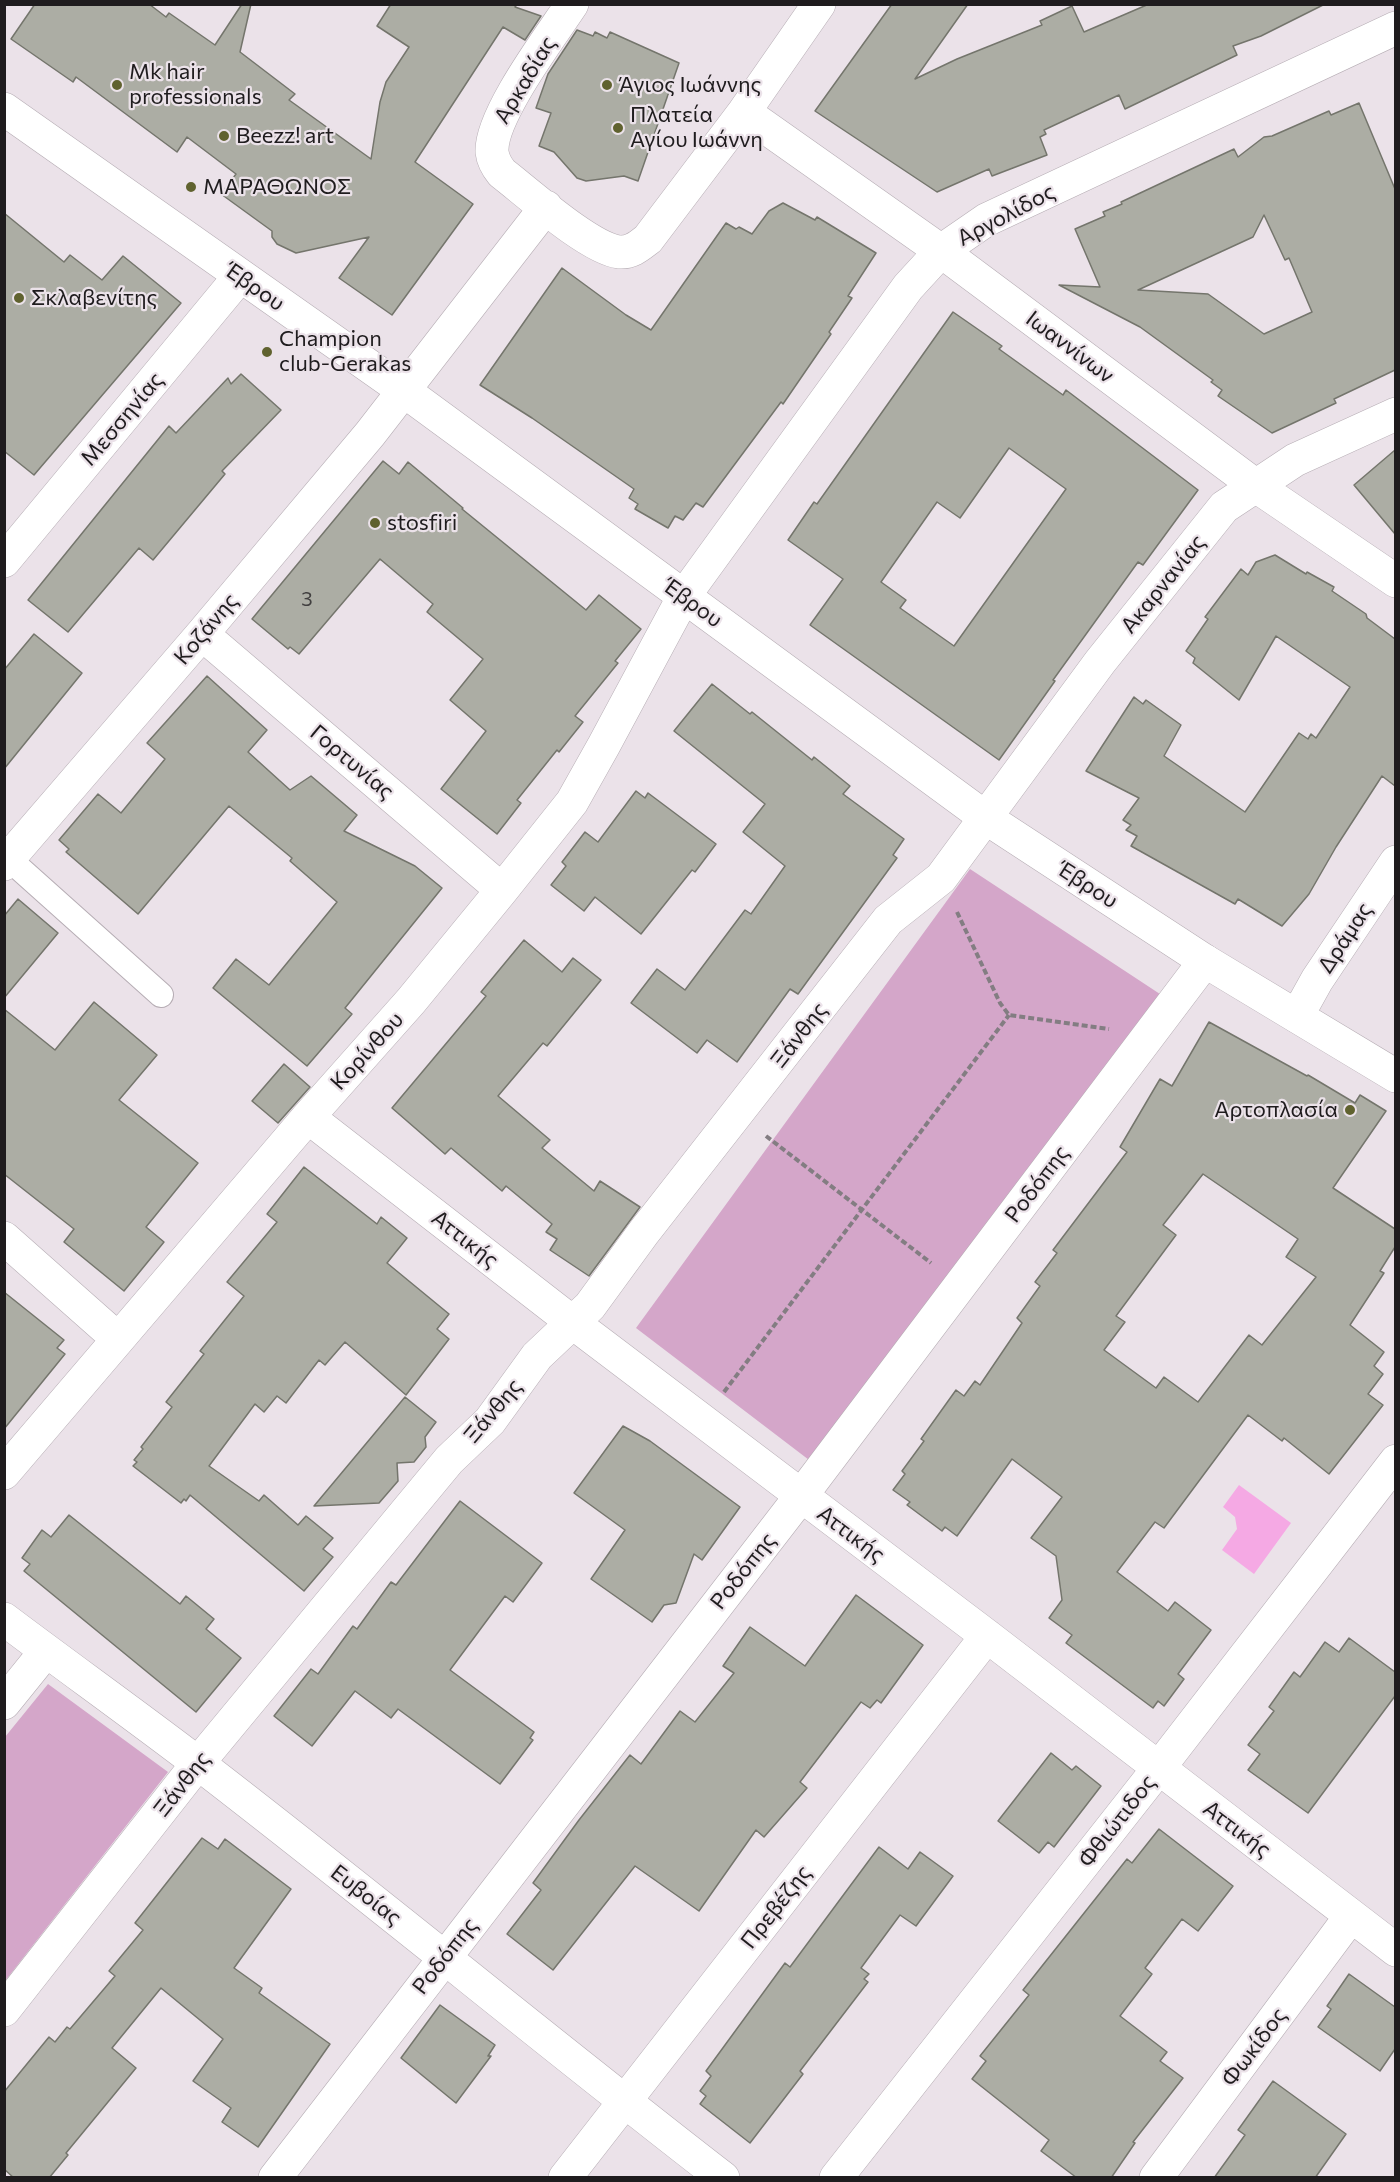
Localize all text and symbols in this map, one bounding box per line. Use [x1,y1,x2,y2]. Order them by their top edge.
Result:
street label: Αρκαδίας [489,32,561,128]
place label: Mk hair professionals [129,59,262,110]
place label: Άγιος Ιωάννης [619,72,761,98]
marker: Mk hair professionals [110,78,124,92]
marker: Άγιος Ιωάννης [600,78,614,92]
place label: Πλατεία Αγίου Ιωάννη [630,102,763,154]
marker: Πλατεία Αγίου Ιωάννη [611,121,625,135]
place label: Beezz! art [236,123,334,149]
marker: Beezz! art [217,129,231,143]
place label: ΜΑΡΑΘΩΝΟΣ [203,174,351,200]
street label: Αργολίδος [953,178,1059,252]
marker: ΜΑΡΑΘΩΝΟΣ [184,180,198,194]
street label: Έβρου [220,257,290,317]
place label: Σκλαβενίτης [31,285,157,311]
marker: Σκλαβενίτης [12,291,26,305]
street label: Ιωαννίνων [1021,305,1119,389]
place label: Champion club-Gerakas [279,326,411,378]
marker: Champion club-Gerakas [260,345,274,359]
street label: Μεσσηνίας [75,367,169,471]
place label: stosfiri [387,510,457,536]
marker: stosfiri [368,516,382,530]
street label: Ακαρνανίας [1115,529,1211,639]
street label: Έβρου [659,573,727,633]
house number: 3 [301,587,313,611]
street label: Κοζάνης [169,588,243,670]
street label: Γορτυνίας [305,719,399,805]
street label: Έβρου [1053,856,1123,914]
street label: Δράμας [1312,898,1378,978]
street label: Ξάνθης [765,997,833,1073]
street label: Κορίνθου [325,1006,409,1096]
place label: Αρτοπλασία [1214,1097,1338,1123]
marker: Αρτοπλασία [1343,1103,1357,1117]
street label: Ροδόπης [999,1140,1075,1228]
street label: Αττικής [426,1205,504,1273]
street label: Ξάνθης [459,1374,527,1448]
street label: Αττικής [812,1500,890,1568]
street label: Ροδόπης [705,1527,781,1615]
street label: Ξάνθης [148,1746,216,1822]
street label: Φθιώτιδος [1073,1770,1161,1872]
street label: Αττικής [1198,1795,1276,1863]
street label: Ευβοίας [325,1859,407,1931]
street label: Πρεβέζης [735,1860,817,1954]
street label: Ροδόπης [407,1912,483,2000]
street label: Φωκίδος [1216,2003,1292,2091]

